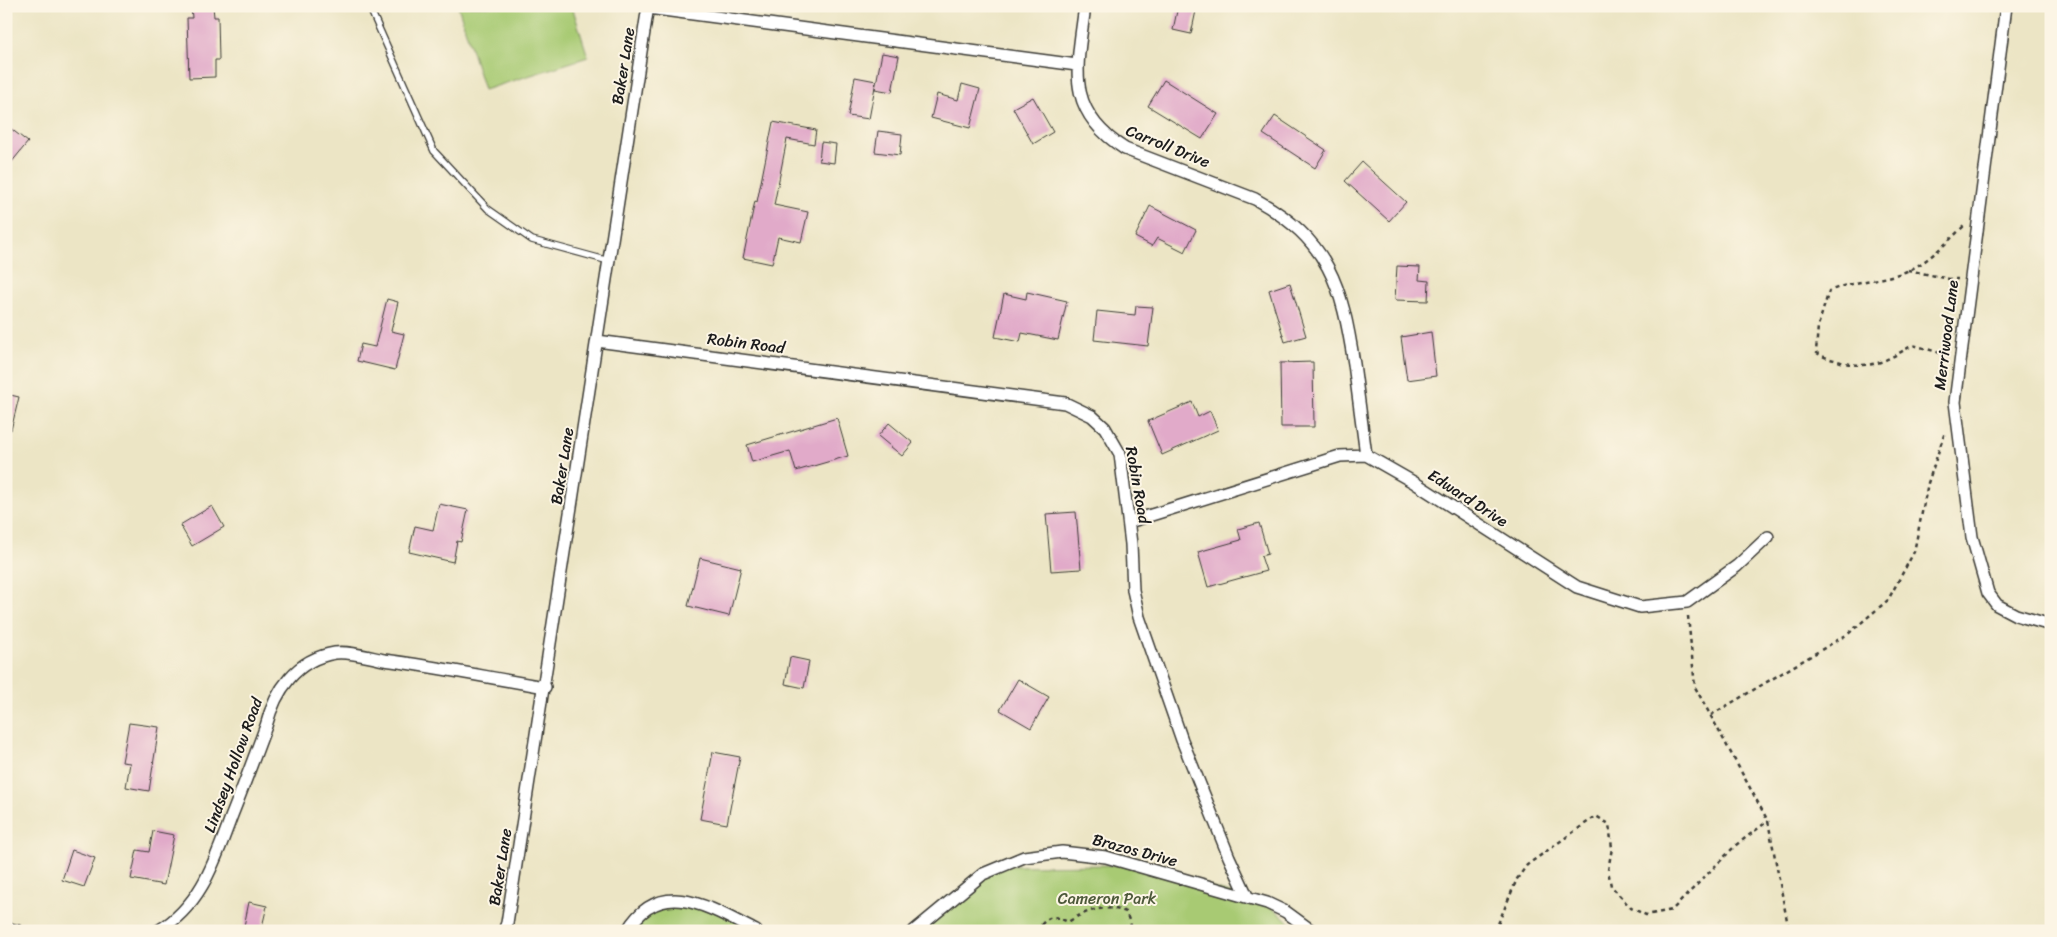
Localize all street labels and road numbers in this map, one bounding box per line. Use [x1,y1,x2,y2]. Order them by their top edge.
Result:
street label: Baker Lane [603,25,643,107]
street label: Carroll Drive [1121,116,1215,176]
street label: Merriwood Lane [1925,278,1967,391]
street label: Robin Road [706,324,788,362]
street label: Baker Lane [542,425,582,507]
street label: Robin Road [1117,444,1159,527]
street label: Edward Drive [1422,461,1514,535]
street label: Lindsey Hollow Road [195,692,271,837]
street label: Brazos Drive [1089,825,1181,875]
street label: Baker Lane [480,826,520,908]

